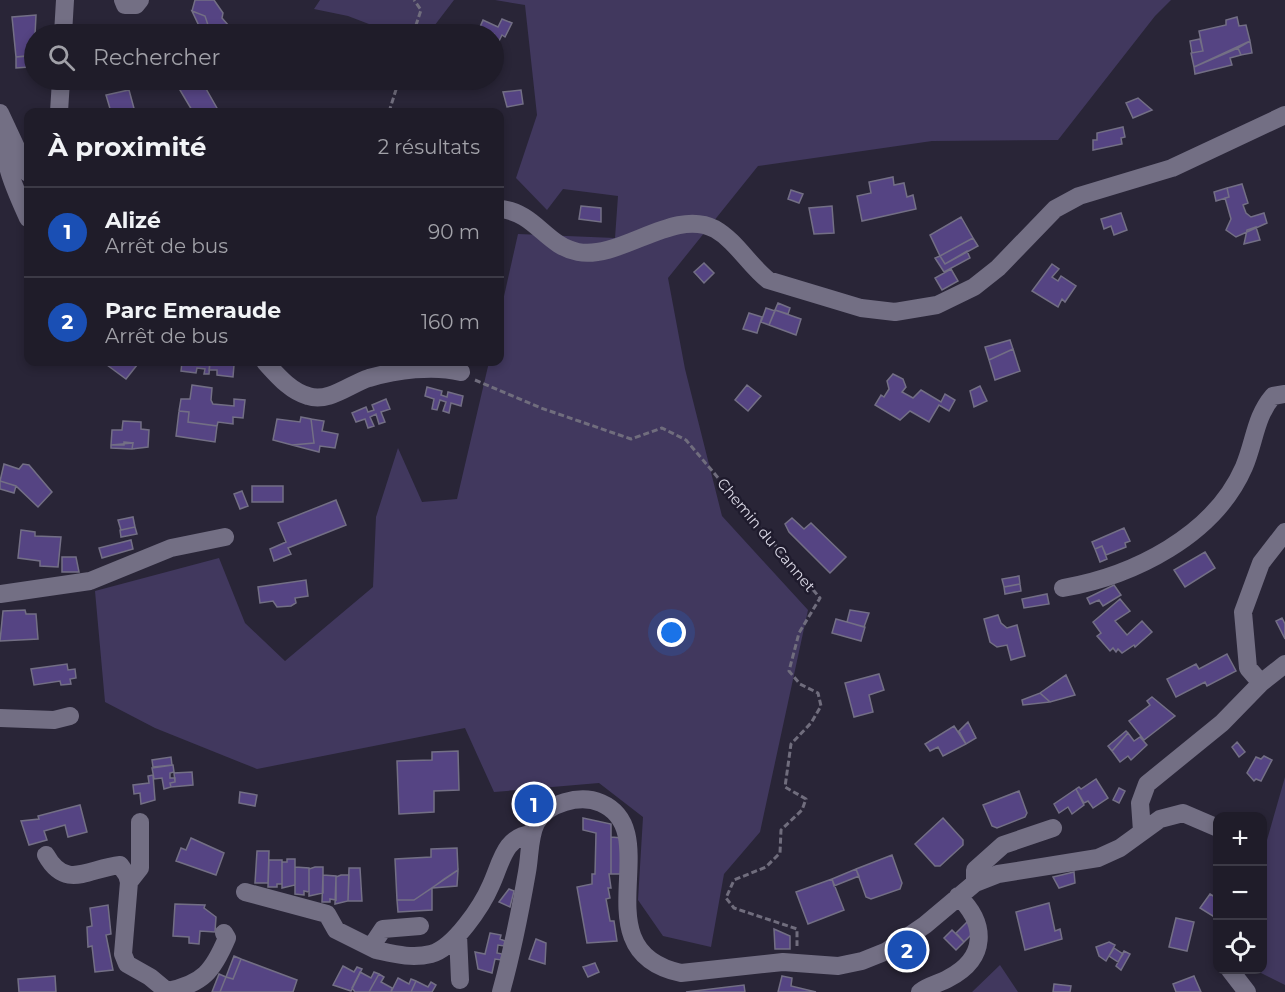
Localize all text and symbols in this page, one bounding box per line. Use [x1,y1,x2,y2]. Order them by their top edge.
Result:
search box [24,24,504,90]
icon: search [45,41,78,74]
text: Rechercher [93,44,220,71]
text: À proximité [48,131,207,163]
text: 2 résultats [378,135,480,159]
text: Alizé [105,207,161,234]
text: 1 [64,220,71,244]
text: 90 m [428,220,480,244]
text: Arrêt de bus [105,234,228,258]
text: Parc Emeraude [105,297,281,324]
text: 2 [62,310,73,334]
text: 160 m [421,310,480,334]
text: Arrêt de bus [105,324,228,348]
street label: Chemin du Cannet [713,474,820,595]
your location [657,618,686,647]
pin: 1 [514,782,554,826]
map controls [1213,812,1267,974]
button: + [1213,812,1267,866]
button: − [1213,866,1267,920]
button: locate [1213,920,1267,974]
pin: 2 [888,928,926,972]

